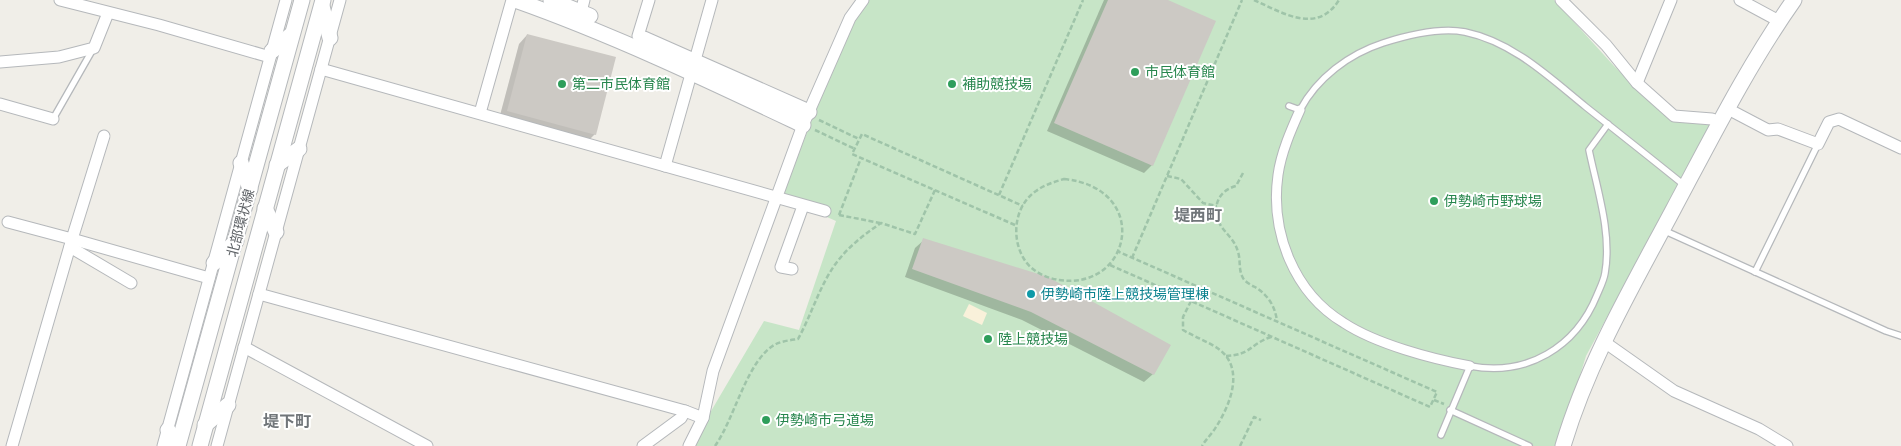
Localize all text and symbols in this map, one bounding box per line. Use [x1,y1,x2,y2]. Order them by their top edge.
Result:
place label: 市民体育館 [1145,64,1215,81]
marker: 市民体育館 [1129,66,1141,78]
place label: 第二市民体育館 [572,76,670,93]
place label: 補助競技場 [962,76,1032,93]
marker: 第二市民体育館 [556,78,568,90]
marker: 補助競技場 [946,78,958,90]
street label: 北部環状線 [224,187,258,259]
place label: 伊勢崎市野球場 [1444,193,1542,210]
marker: 伊勢崎市野球場 [1428,195,1440,207]
district label: 堤西町 [1174,206,1222,225]
place label: 伊勢崎市陸上競技場管理棟 [1041,286,1209,303]
marker: 伊勢崎市陸上競技場管理棟 [1025,288,1037,300]
place label: 陸上競技場 [998,331,1068,348]
marker: 陸上競技場 [982,333,994,345]
district label: 堤下町 [263,412,311,431]
place label: 伊勢崎市弓道場 [776,412,874,429]
marker: 伊勢崎市弓道場 [760,414,772,426]

